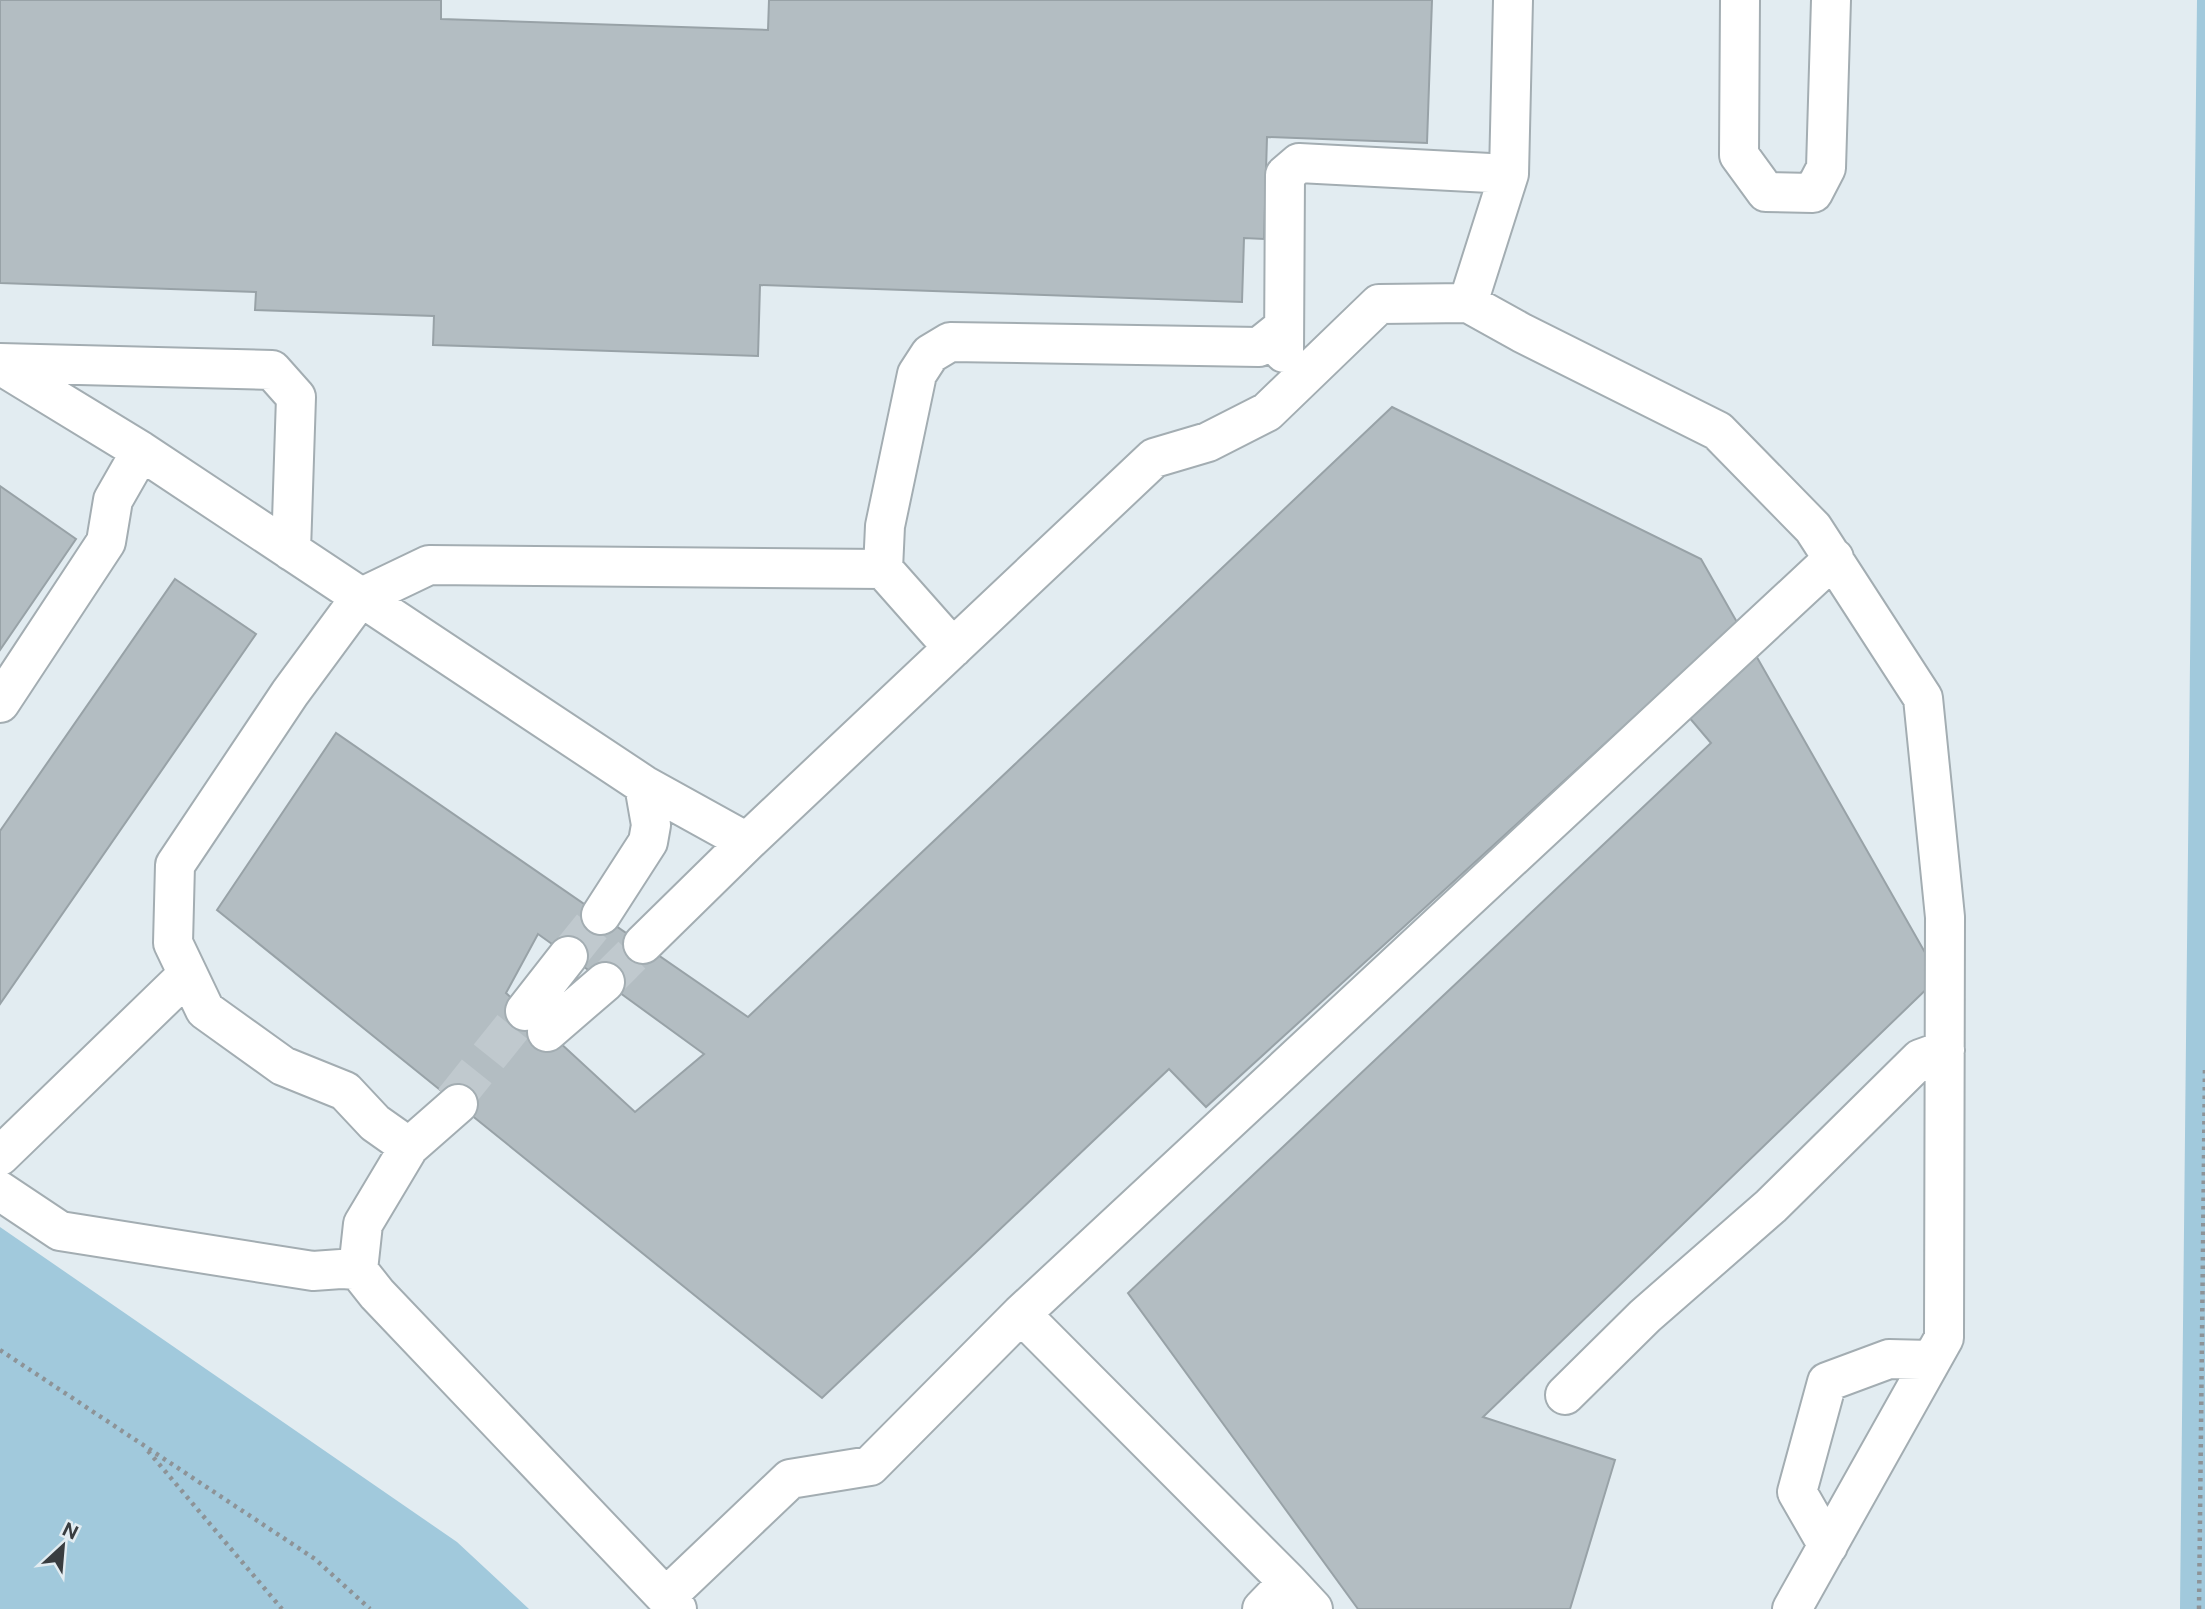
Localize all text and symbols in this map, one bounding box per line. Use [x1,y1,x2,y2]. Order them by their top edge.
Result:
north arrow [28,1511,98,1581]
text: N [59,1518,82,1544]

